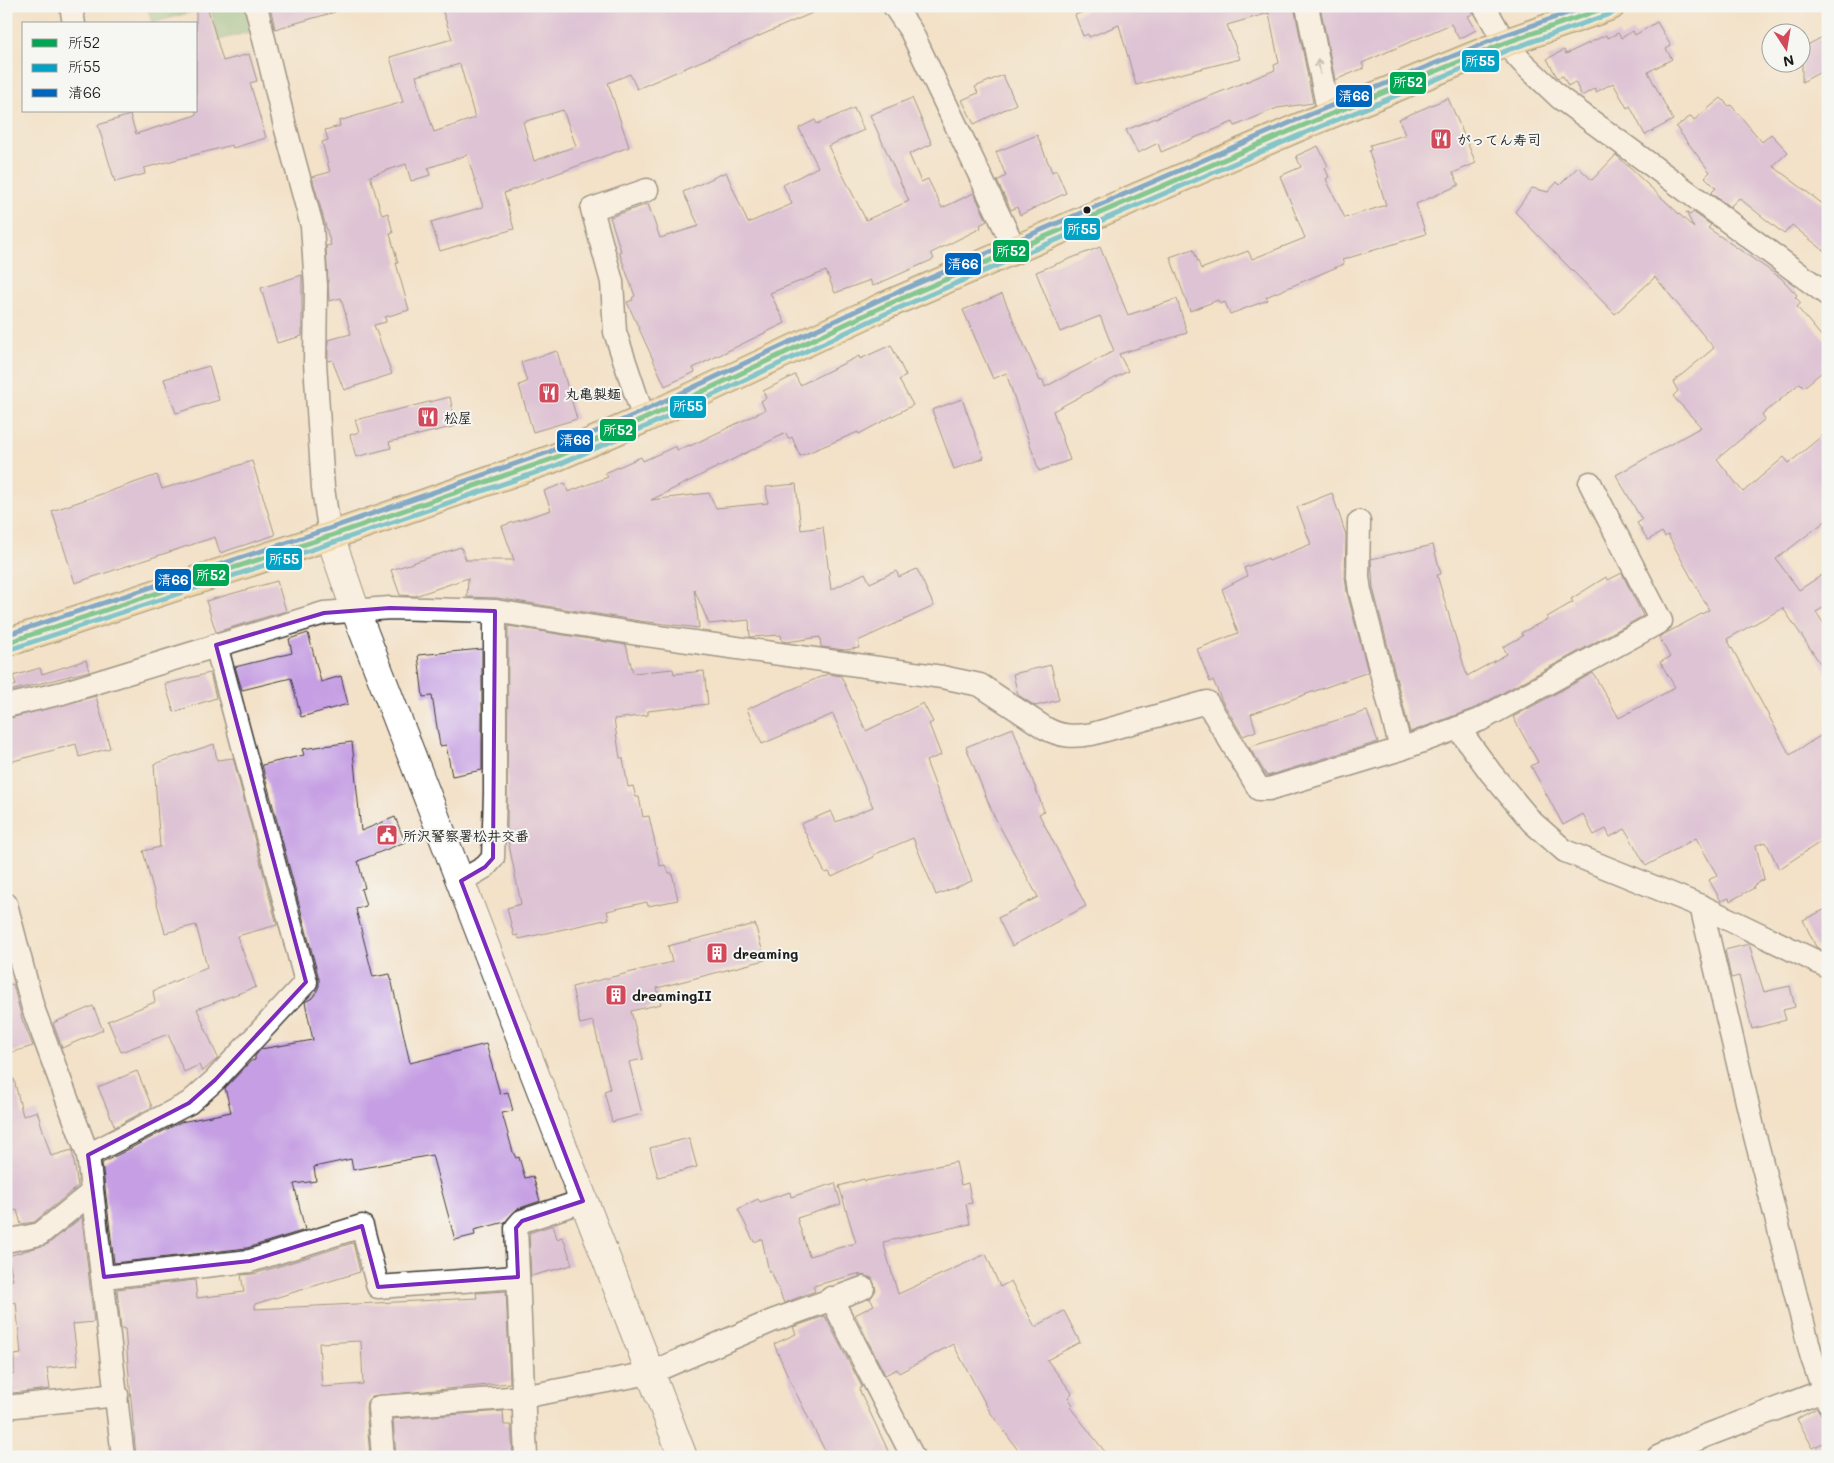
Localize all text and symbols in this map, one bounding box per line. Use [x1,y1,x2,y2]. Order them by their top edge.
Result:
legend [22,22,198,112]
north arrow [1762,22,1812,72]
text: 所52 [68,32,100,52]
line badge: 所55 [1461,49,1500,73]
text: 所55 [1465,51,1495,70]
text: N [1782,51,1796,72]
text: 所55 [68,56,101,76]
one-way arrow [1314,59,1323,75]
line badge: 所52 [1389,71,1427,95]
text: 所52 [1393,72,1423,91]
text: 清66 [68,82,101,102]
line badge: 清66 [1335,84,1373,108]
text: 清66 [1339,86,1369,105]
restaurant icon: がってん寿司 [1429,127,1453,151]
place label: がってん寿司 [1457,130,1541,149]
unlabelled marker [1082,205,1092,215]
line badge: 所55 [1063,217,1101,241]
text: 所55 [1067,219,1097,238]
line badge: 所52 [992,239,1030,263]
text: 所52 [996,241,1026,260]
line badge: 清66 [944,252,982,276]
text: 清66 [948,254,978,273]
restaurant icon: 丸亀製麺 [537,381,561,405]
place label: 丸亀製麺 [565,384,621,403]
line badge: 所55 [669,395,707,419]
text: 所55 [673,396,703,415]
restaurant icon: 松屋 [416,405,440,429]
place label: 松屋 [444,408,472,427]
line badge: 所52 [599,418,637,442]
text: 所52 [603,420,633,439]
line badge: 清66 [556,429,594,453]
text: 清66 [560,430,590,449]
line badge: 所55 [265,547,303,571]
text: 所55 [269,549,299,568]
line badge: 所52 [192,563,230,587]
text: 所52 [196,565,226,584]
line badge: 清66 [154,568,192,592]
text: 清66 [158,570,188,589]
public building icon: 所沢警察署松井交番 [375,823,399,847]
place label: 所沢警察署松井交番 [403,826,529,845]
building icon: dreaming [705,941,729,965]
place label: dreaming [733,944,798,963]
building icon: dreamingII [604,983,628,1007]
place label: dreamingII [632,986,712,1005]

